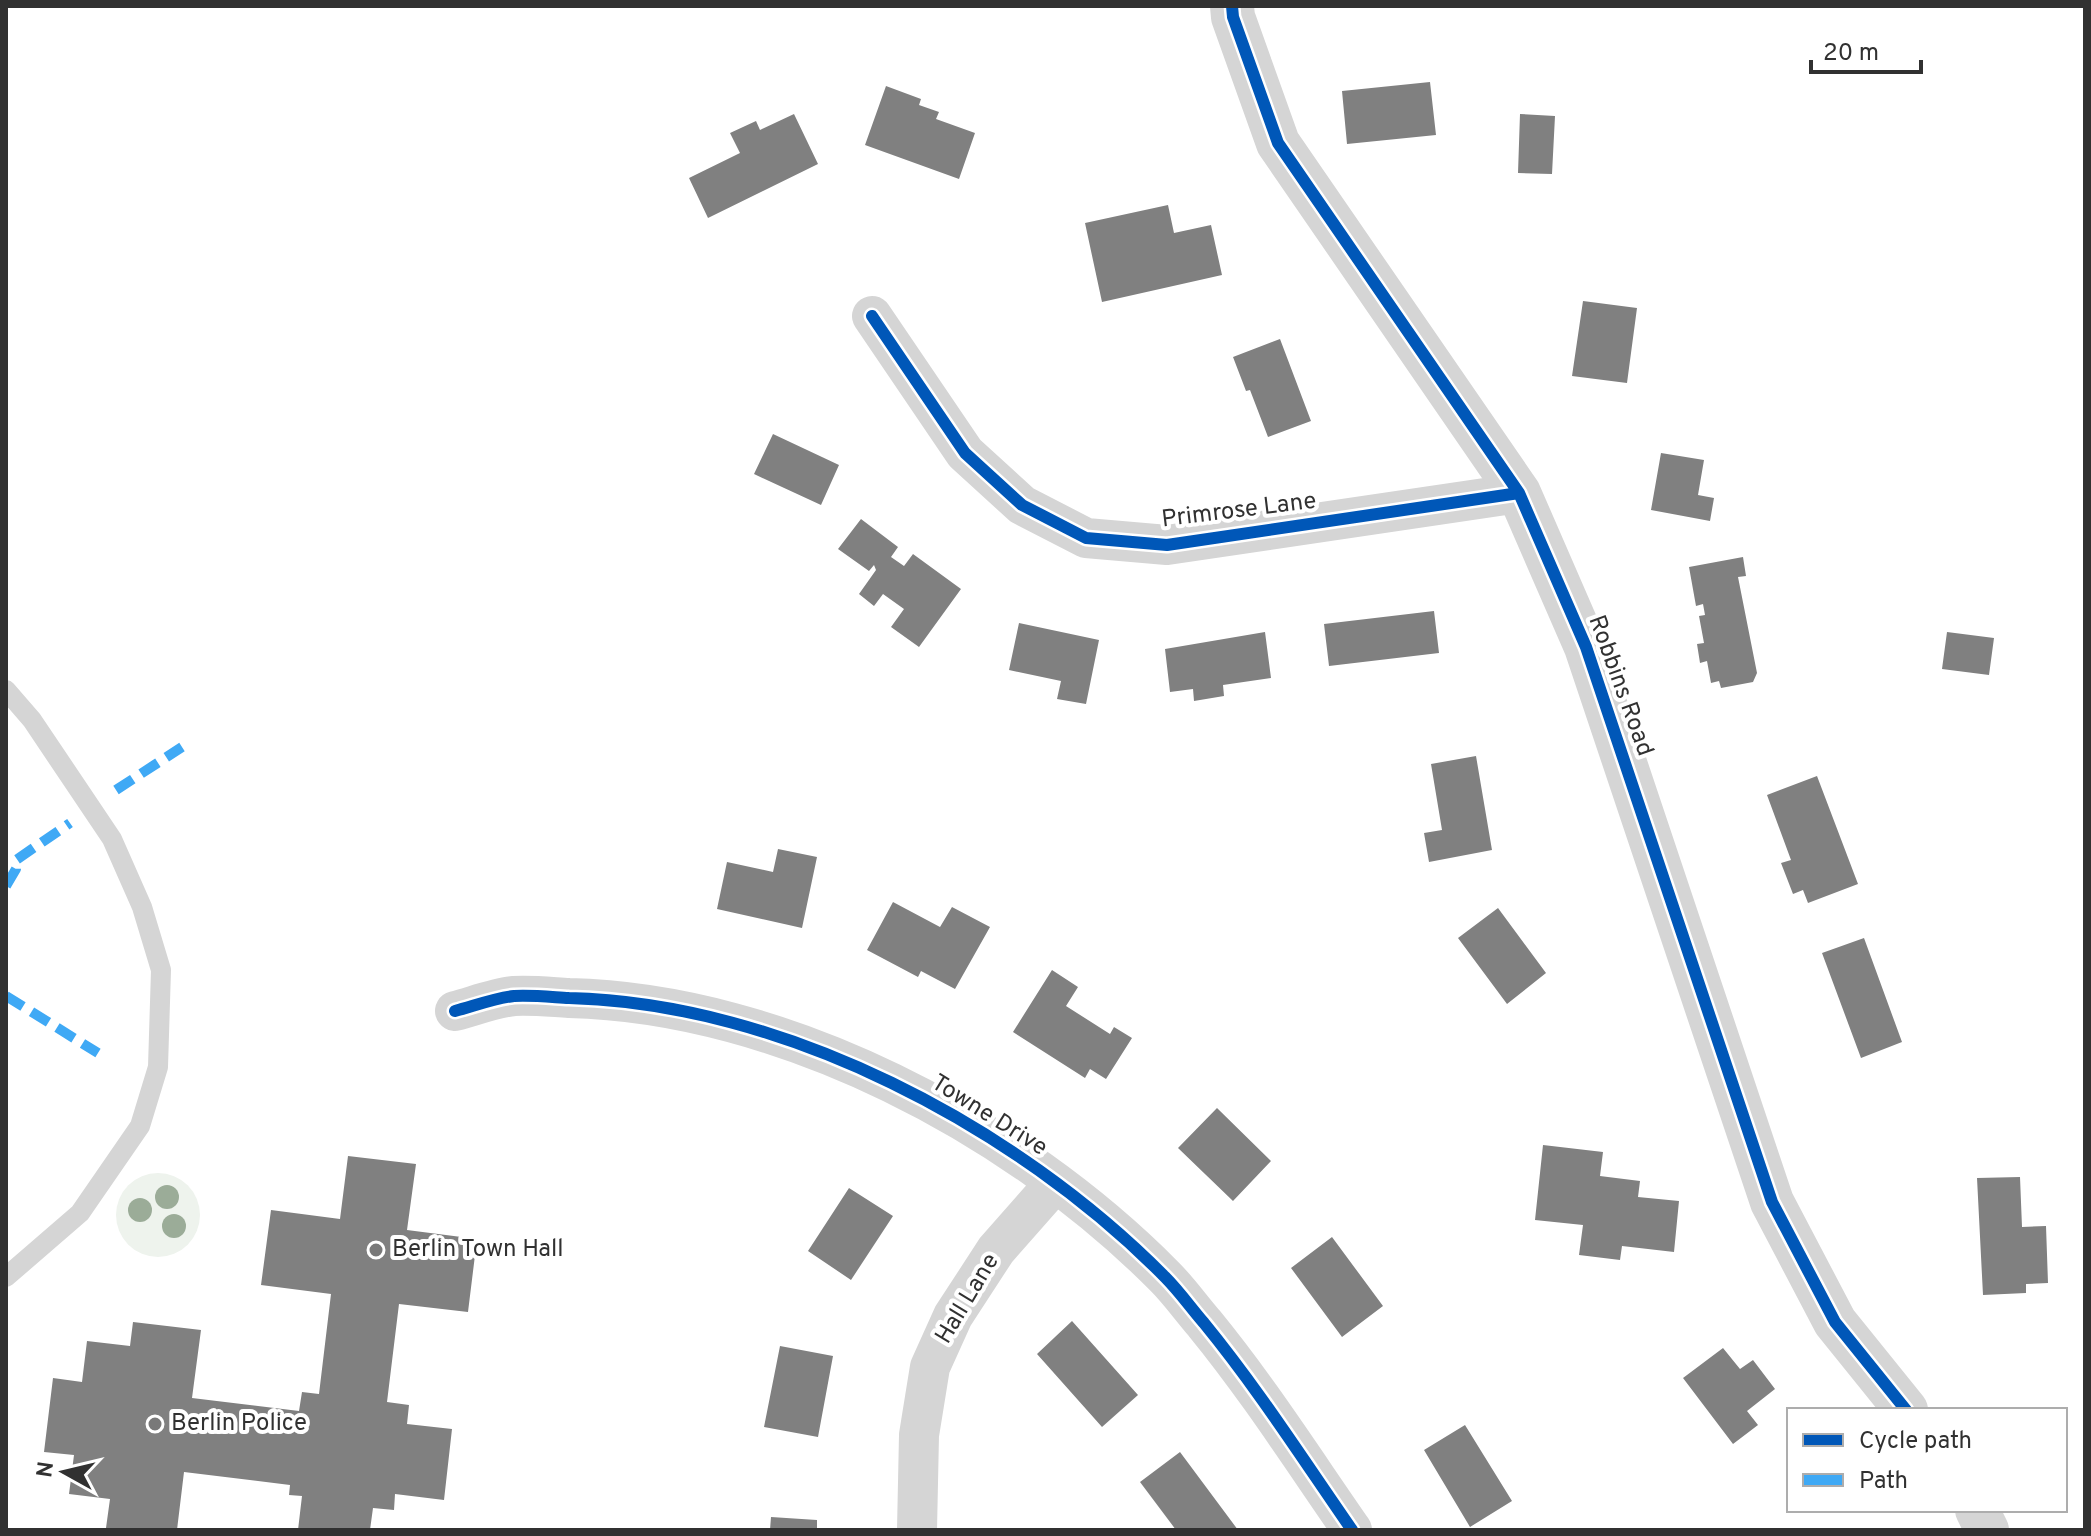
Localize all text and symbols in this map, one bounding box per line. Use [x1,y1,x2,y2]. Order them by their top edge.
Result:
scale bar [1811,24,1921,74]
text: 20 m [1823,39,1879,69]
street label: Primrose Lane [1160,487,1318,535]
street label: Robbins Road [1581,611,1659,761]
street label: Towne Drive [925,1068,1053,1164]
place label: Berlin Town Hall [392,1235,563,1265]
marker: Berlin Town Hall [367,1241,385,1259]
street label: Hall Lane [929,1248,1007,1350]
legend [1787,1408,2067,1512]
place label: Berlin Police [171,1409,307,1439]
marker: Berlin Police [146,1415,164,1433]
text: Cycle path [1859,1427,1972,1457]
north arrow [24,1432,104,1512]
text: N [32,1460,61,1479]
text: Path [1859,1467,1908,1497]

